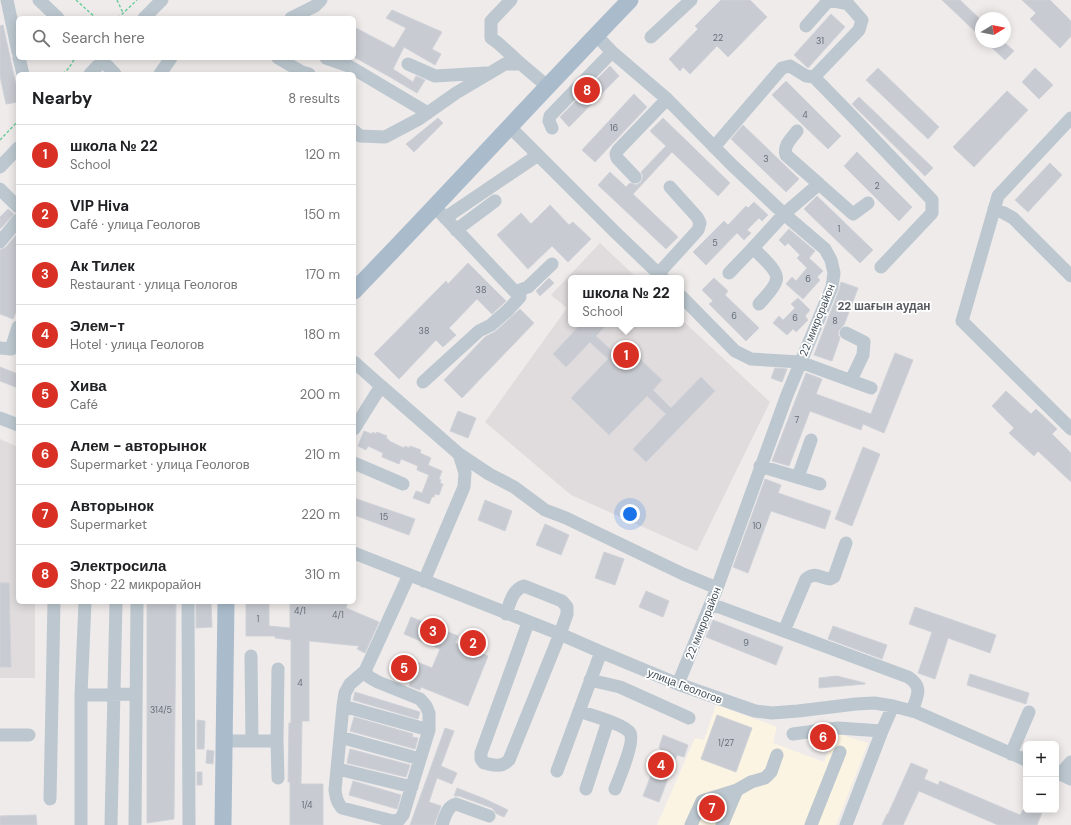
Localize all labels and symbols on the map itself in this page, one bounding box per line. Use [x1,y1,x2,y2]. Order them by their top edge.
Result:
north arrow [975,12,1011,48]
house number: 22 [713,32,723,44]
house number: 31 [816,35,824,47]
pin: 8 [574,75,600,105]
house number: 4 [802,109,808,121]
house number: 16 [610,122,619,134]
house number: 3 [763,153,769,165]
house number: 2 [874,180,880,192]
house number: 1 [838,223,841,235]
house number: 5 [712,237,718,249]
house number: 6 [805,273,811,285]
street label: 22 микрорайон [796,282,838,358]
house number: 38 [476,284,486,296]
district label: 22 шағын аудан [837,298,931,314]
house number: 6 [731,310,737,322]
house number: 6 [792,312,798,324]
house number: 8 [832,315,838,327]
house number: 38 [419,325,429,337]
pin: 1 [613,340,639,370]
house number: 7 [795,414,800,426]
your location [620,504,640,524]
house number: 15 [380,511,388,523]
house number: 10 [753,520,761,532]
street label: 22 микрорайон [682,585,724,661]
house number: 4/1 [294,605,306,617]
house number: 4/1 [332,609,344,621]
house number: 1 [257,613,260,625]
pin: 3 [420,616,446,646]
pin: 2 [460,628,486,658]
house number: 9 [743,637,749,649]
pin: 5 [391,653,417,683]
street label: улица Геологов [646,665,724,707]
house number: 4 [297,677,303,689]
house number: 314/5 [150,704,172,716]
pin: 6 [810,722,836,752]
house number: 1/27 [718,737,734,749]
pin: 4 [648,750,674,780]
pin: 7 [699,793,725,823]
house number: 1/4 [301,799,313,811]

